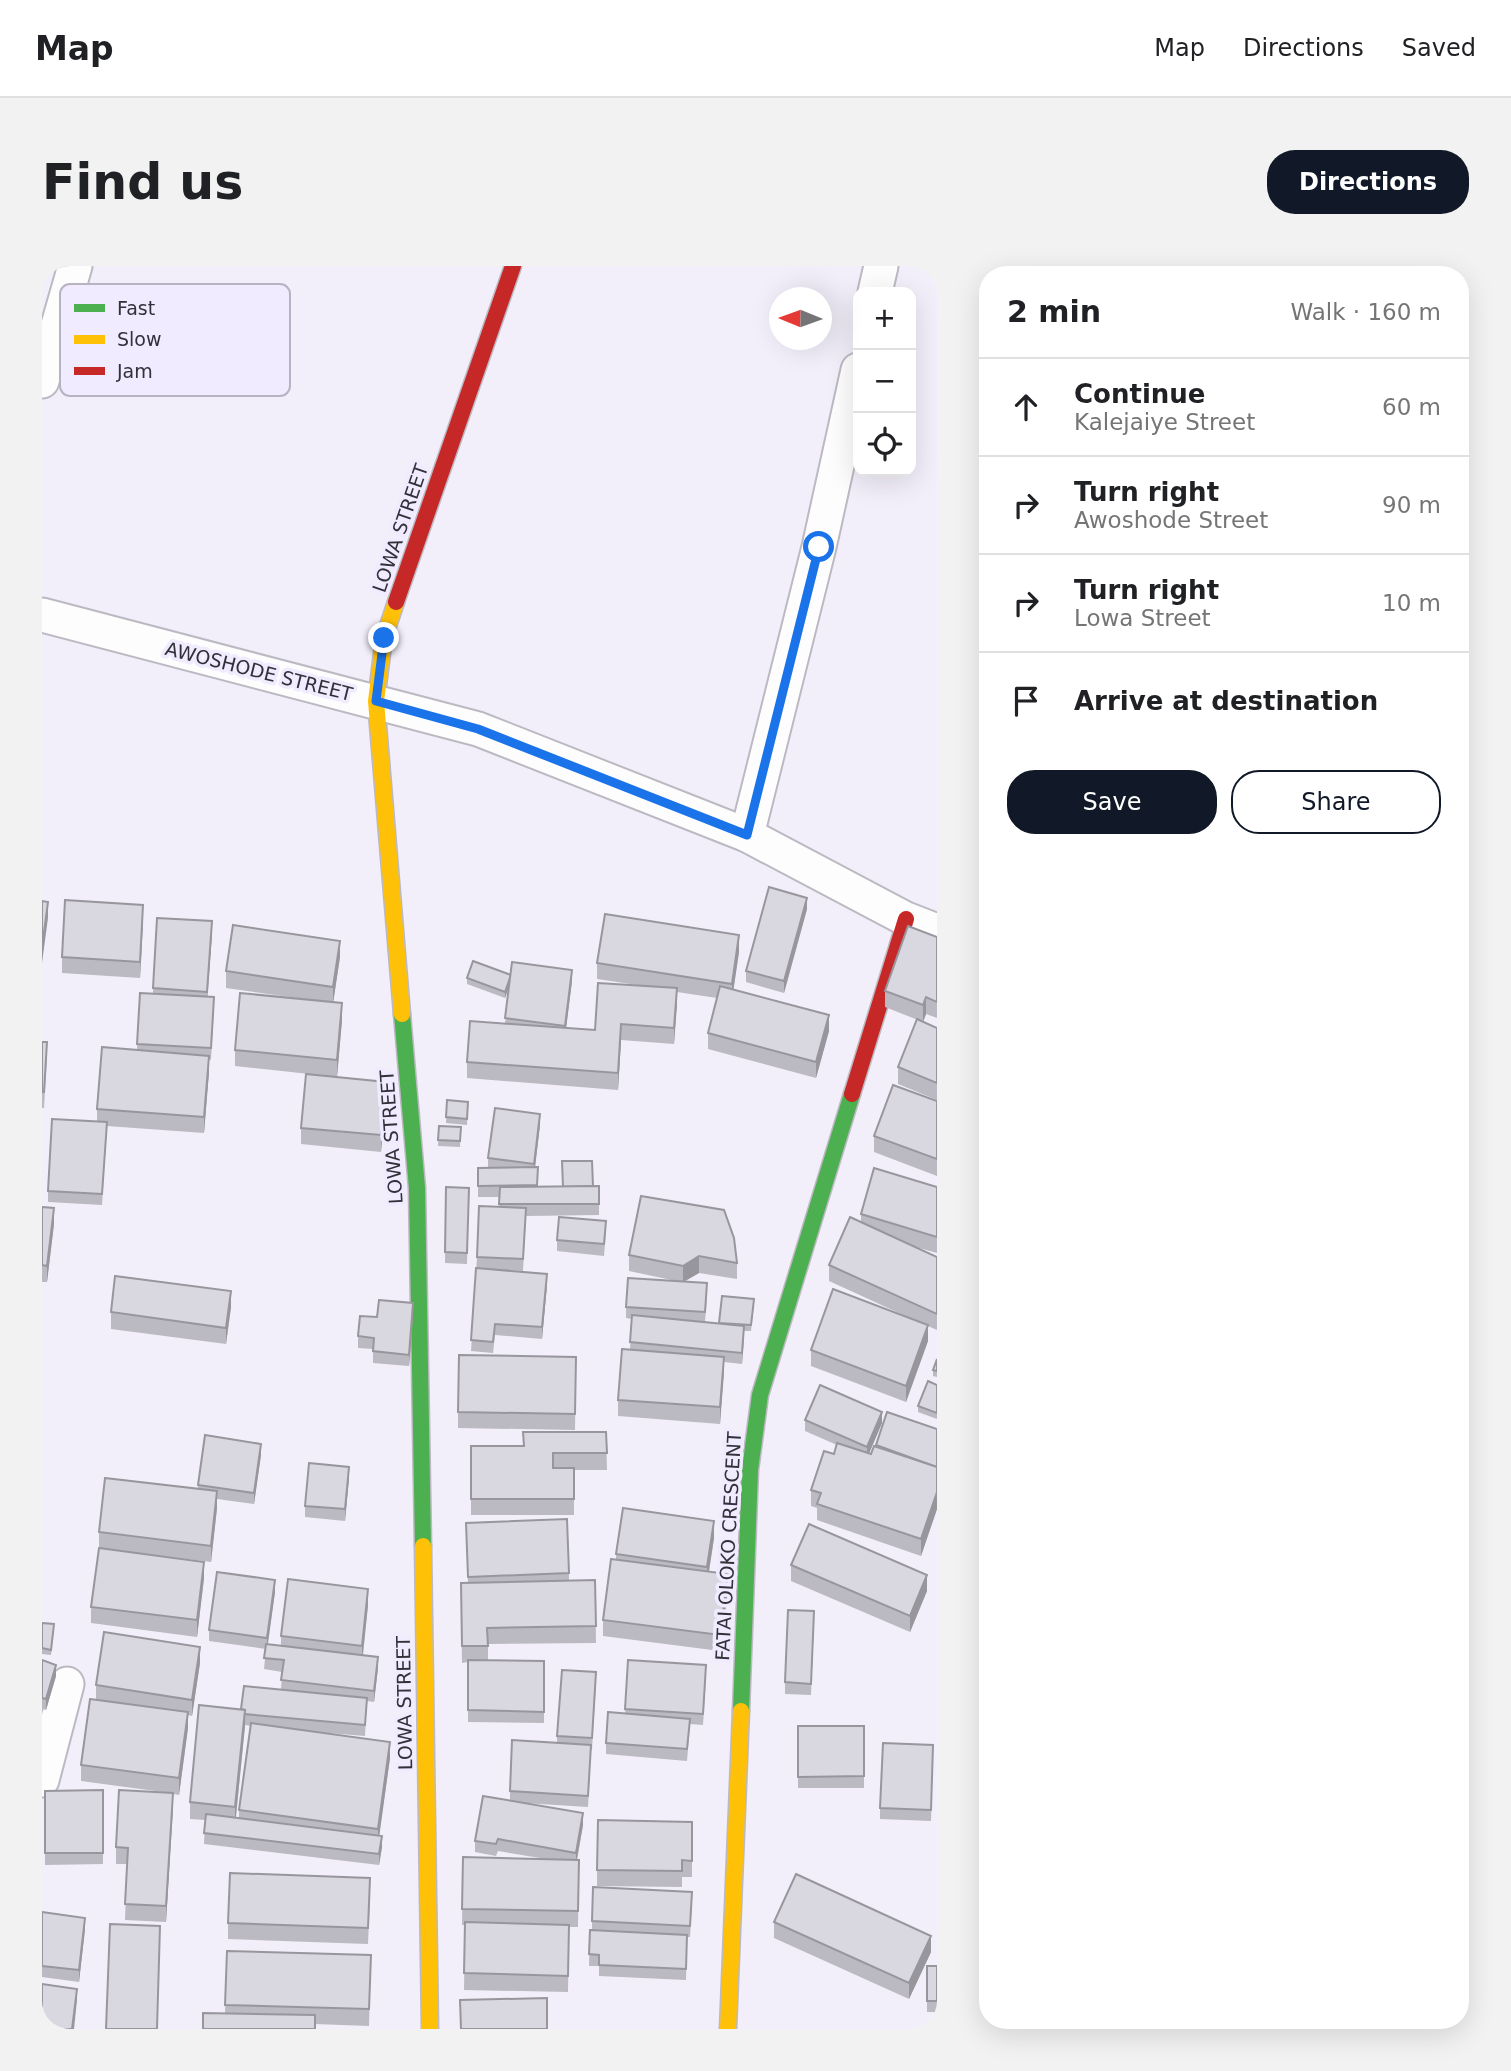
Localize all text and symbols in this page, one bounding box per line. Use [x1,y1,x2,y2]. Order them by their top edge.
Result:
text: Map [35,29,114,68]
text: Map [1154,34,1205,62]
text: Directions [1243,34,1364,62]
text: Saved [1402,34,1476,62]
button: Directions [1267,150,1469,214]
text: Find us [42,154,243,211]
legend [60,284,290,396]
north arrow [769,287,832,350]
map controls [853,287,916,476]
button: + [853,287,916,350]
text: 2 min [1007,294,1101,329]
text: Fast [117,297,155,319]
text: Walk · 160 m [1290,299,1441,325]
text: Slow [117,328,162,350]
button: − [853,350,916,413]
text: Jam [116,360,153,382]
text: Continue [1074,379,1205,409]
icon: ahead [1007,388,1045,426]
text: 60 m [1382,394,1441,420]
text: Kalejaiye Street [1074,409,1255,435]
button: locate [853,413,916,476]
street label: LOWA STREET [368,461,432,595]
text: Turn right [1074,477,1219,507]
icon: right [1007,486,1045,524]
text: 90 m [1382,492,1441,518]
text: Awoshode Street [1074,507,1268,533]
route start [803,531,834,562]
text: Turn right [1074,575,1219,605]
icon: right [1007,584,1045,622]
text: 10 m [1382,590,1441,616]
text: Lowa Street [1074,605,1211,631]
route end [368,622,399,653]
street label: AWOSHODE STREET [163,637,355,705]
icon: arrive [1007,682,1045,720]
text: Arrive at destination [1074,686,1378,716]
button: Save [1007,770,1217,834]
button: Share [1231,770,1441,834]
street label: LOWA STREET [375,1069,407,1205]
street label: FATAI OLOKO CRESCENT [711,1431,745,1661]
street label: LOWA STREET [392,1635,416,1770]

